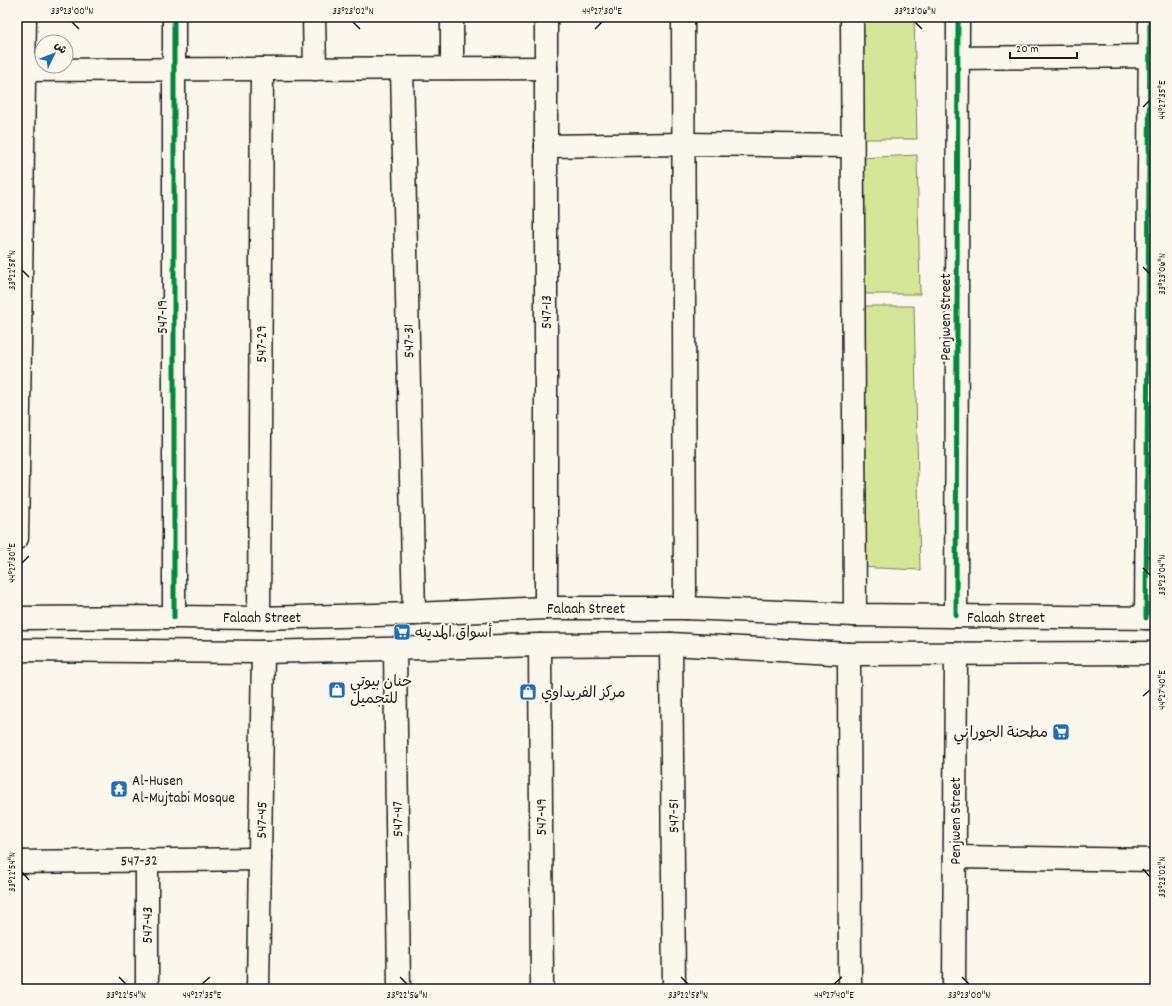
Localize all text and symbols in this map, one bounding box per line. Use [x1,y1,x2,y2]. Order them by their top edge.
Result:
text: 33°23'00"N [51,5,93,19]
text: 33°23'02"N [332,5,374,19]
text: 44°27'30"E [582,5,622,19]
text: 33°23'06"N [894,5,936,19]
north arrow [34,34,74,74]
scale bar [1010,34,1077,60]
text: ش [50,39,70,58]
text: 20 m [1016,41,1039,58]
text: 44°27'35"E [1156,80,1170,119]
text: 33°22'58"N [6,250,20,290]
text: 33°23'06"N [1156,253,1170,295]
street label: Penjwen Street [936,273,958,361]
street label: 547-13 [537,295,559,329]
street label: 547-19 [153,300,175,334]
street label: 547-31 [399,324,421,358]
street label: 547-29 [252,325,274,363]
text: 44°27'30"E [6,543,20,583]
text: 33°23'04"N [1156,554,1170,595]
street label: Falaah Street [547,599,626,621]
street label: Falaah Street [223,608,302,630]
street label: Falaah Street [967,608,1046,630]
supermarket icon: أسواق المدينه [392,622,412,642]
place label: أسواق المدينه [415,623,492,645]
text: 44°27'40"E [1156,670,1170,710]
place label: حنان بيوتي للتجميل [350,672,412,711]
shop icon: حنان بيوتي للتجميل [327,680,347,700]
shop icon: مركز الفريداوي [518,682,538,702]
place label: مركز الفريداوي [541,683,626,705]
supermarket icon: مطحنة الجوراني [1051,722,1071,742]
place label: مطحنة الجوراني [954,723,1048,745]
place label: Al-Husen Al-Mujtabi Mosque [132,771,235,810]
street label: Penjwen Street [946,777,968,865]
temple icon: Al-Husen Al-Mujtabi Mosque [109,779,129,799]
street label: 547-49 [532,798,554,836]
street label: 547-51 [664,799,686,833]
street label: 547-45 [252,801,274,839]
street label: 547-47 [388,801,410,837]
street label: 547-32 [120,851,158,873]
text: 33°22'54"N [6,852,20,892]
text: 33°23'02"N [1156,856,1170,898]
street label: 547-43 [138,907,160,943]
text: 33°22'54"N [106,989,146,1003]
text: 44°27'35"E [183,989,222,1003]
text: 33°22'56"N [387,989,427,1003]
text: 33°22'58"N [668,989,708,1003]
text: 44°27'40"E [814,989,854,1003]
text: 33°23'00"N [948,989,990,1003]

